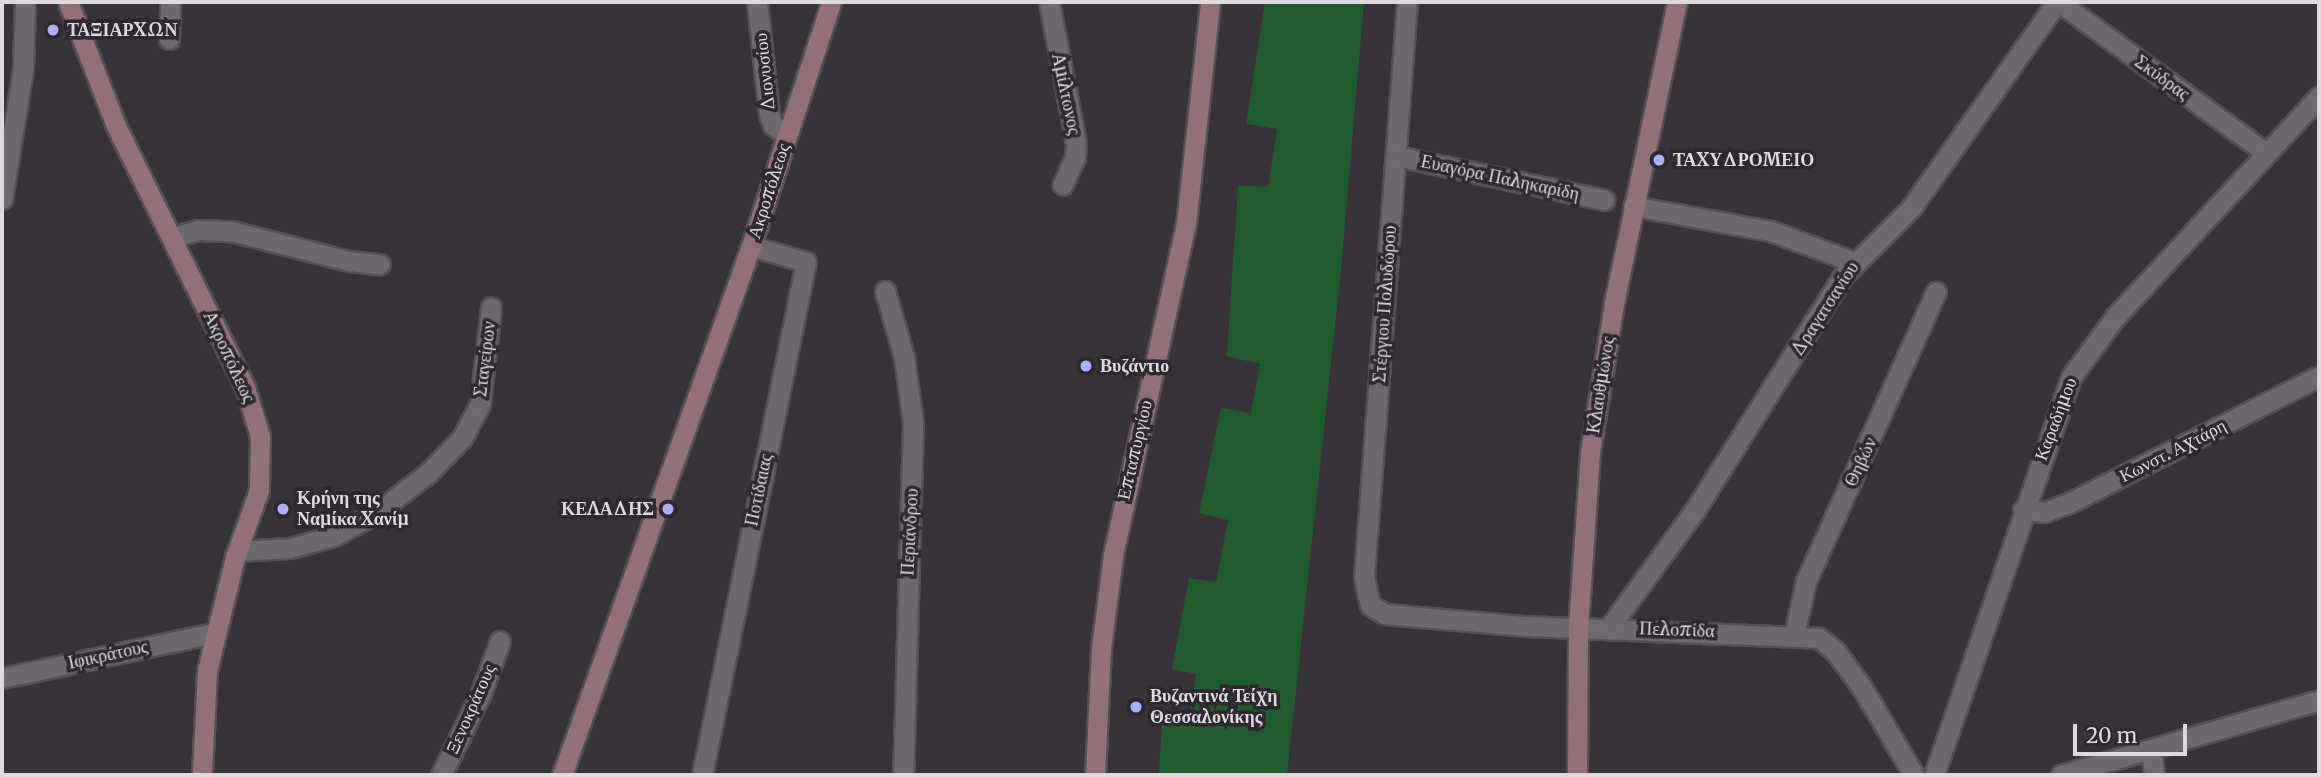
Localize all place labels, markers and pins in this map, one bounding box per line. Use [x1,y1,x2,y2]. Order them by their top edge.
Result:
place label: ΤΑΞΙΑΡΧΩΝ [67,19,177,41]
marker: ΤΑΞΙΑΡΧΩΝ [45,22,61,38]
place label: ΤΑΧΥΔΡΟΜΕΙΟ [1673,149,1814,171]
marker: ΤΑΧΥΔΡΟΜΕΙΟ [1651,152,1667,168]
place label: Βυζάντιο [1100,355,1169,377]
marker: Βυζάντιο [1078,358,1094,374]
place label: Κρήνη της Ναμίκα Χανίμ [297,488,409,530]
place label: ΚΕΛΑΔΗΣ [561,498,654,520]
marker: Κρήνη της Ναμίκα Χανίμ [275,501,291,517]
marker: ΚΕΛΑΔΗΣ [660,501,676,517]
place label: Βυζαντινά Τείχη Θεσσαλονίκης [1150,686,1277,728]
marker: Βυζαντινά Τείχη Θεσσαλονίκης [1128,699,1144,715]

